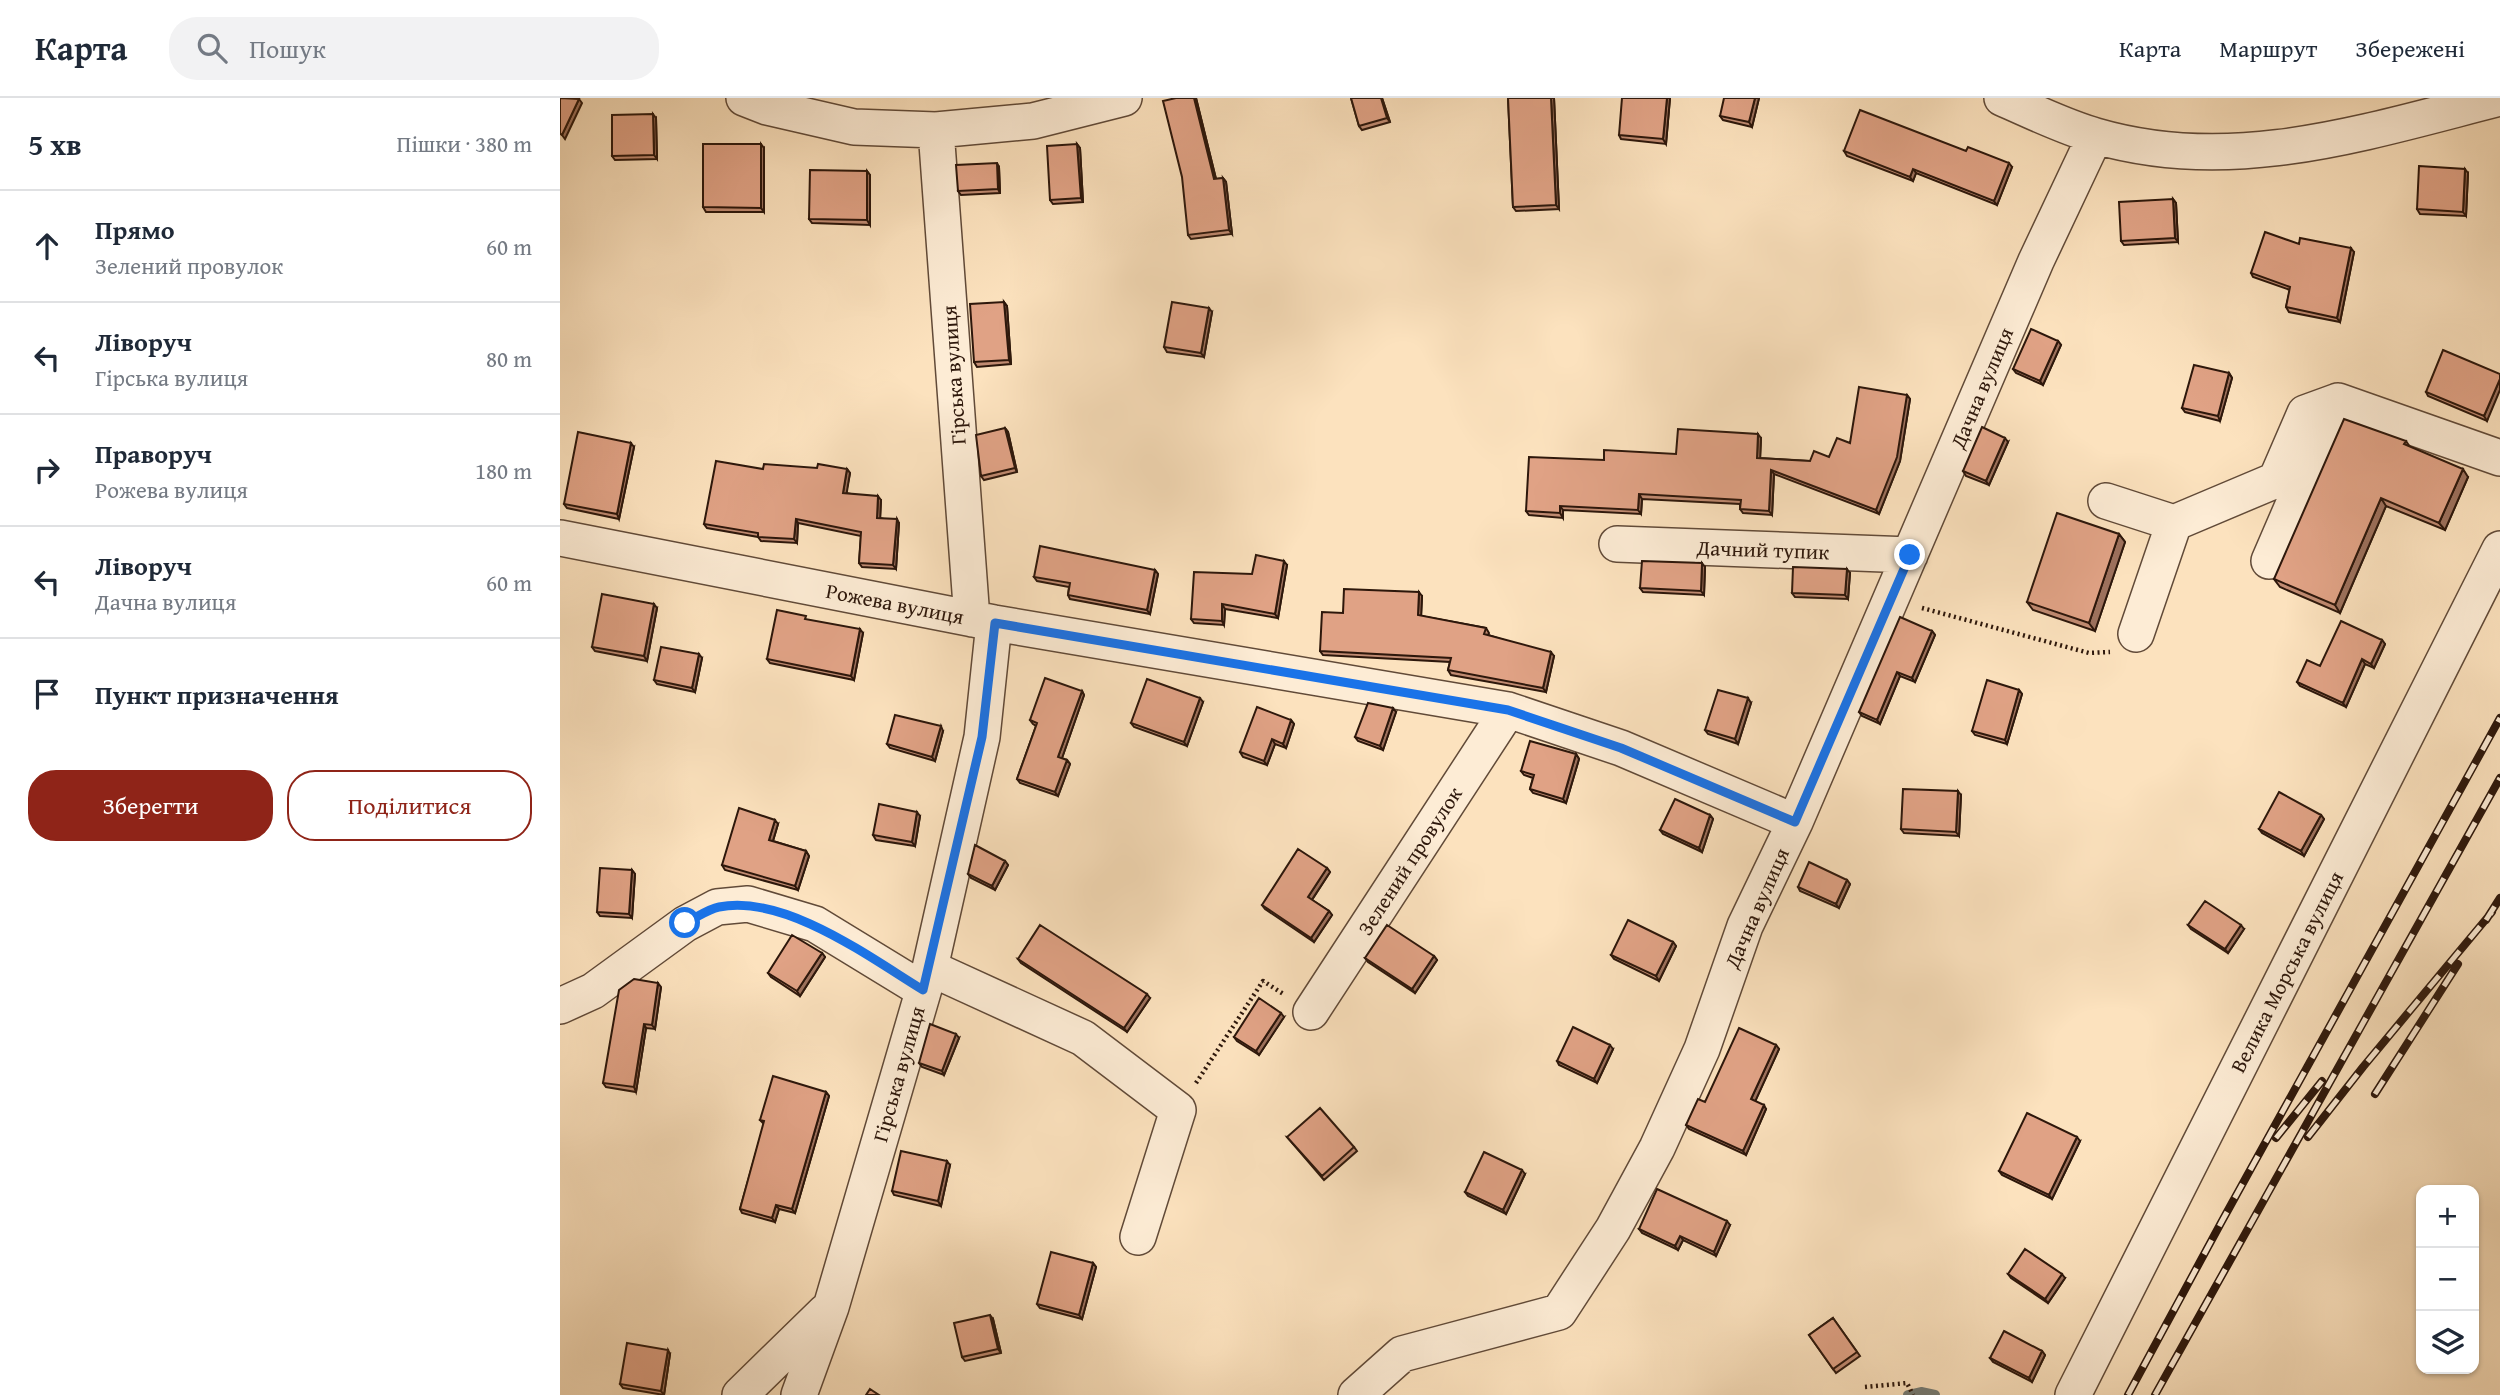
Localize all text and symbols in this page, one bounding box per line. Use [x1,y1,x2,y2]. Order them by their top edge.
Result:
search box [169,17,659,80]
text: Карта [35,24,127,72]
icon: search [193,29,231,67]
text: Пошук [249,29,326,68]
text: Карта [2119,31,2181,66]
text: Маршрут [2219,31,2317,66]
text: Збережені [2355,31,2465,66]
text: 5 хв [28,122,82,166]
text: Пішки · 380 m [397,127,532,160]
text: Прямо [95,210,175,249]
icon: ahead [28,227,66,265]
text: 60 m [486,230,532,263]
text: Зелений провулок [95,249,283,282]
street label: Гірська вулиця [933,304,974,446]
text: Ліворуч [95,322,192,361]
street label: Дачна вулиця [1942,322,2021,454]
icon: left [28,339,66,377]
text: 80 m [486,342,532,375]
text: Гірська вулиця [95,361,248,394]
text: Праворуч [95,434,212,473]
icon: right [28,451,66,489]
text: 180 m [475,454,532,487]
text: Рожева вулиця [95,473,248,506]
street label: Дачний тупик [1695,532,1830,567]
route end [1894,539,1925,570]
text: Ліворуч [95,546,192,585]
icon: left [28,563,66,601]
text: 60 m [486,566,532,599]
street label: Рожева вулиця [824,575,967,632]
text: Дачна вулиця [95,585,236,618]
icon: arrive [28,675,66,713]
text: Пункт призначення [95,675,339,714]
button: Зберегти [28,770,273,841]
button: Поділитися [287,770,532,841]
street label: Зелений провулок [1350,780,1469,941]
street label: Дачна вулиця [1716,842,1797,974]
street label: Велика Морська вулиця [2222,865,2351,1078]
route start [669,907,700,938]
street label: Гірська вулиця [864,1002,933,1145]
map controls [2416,1185,2479,1374]
button: + [2416,1185,2479,1248]
button: − [2416,1248,2479,1311]
button: layers [2416,1311,2479,1374]

